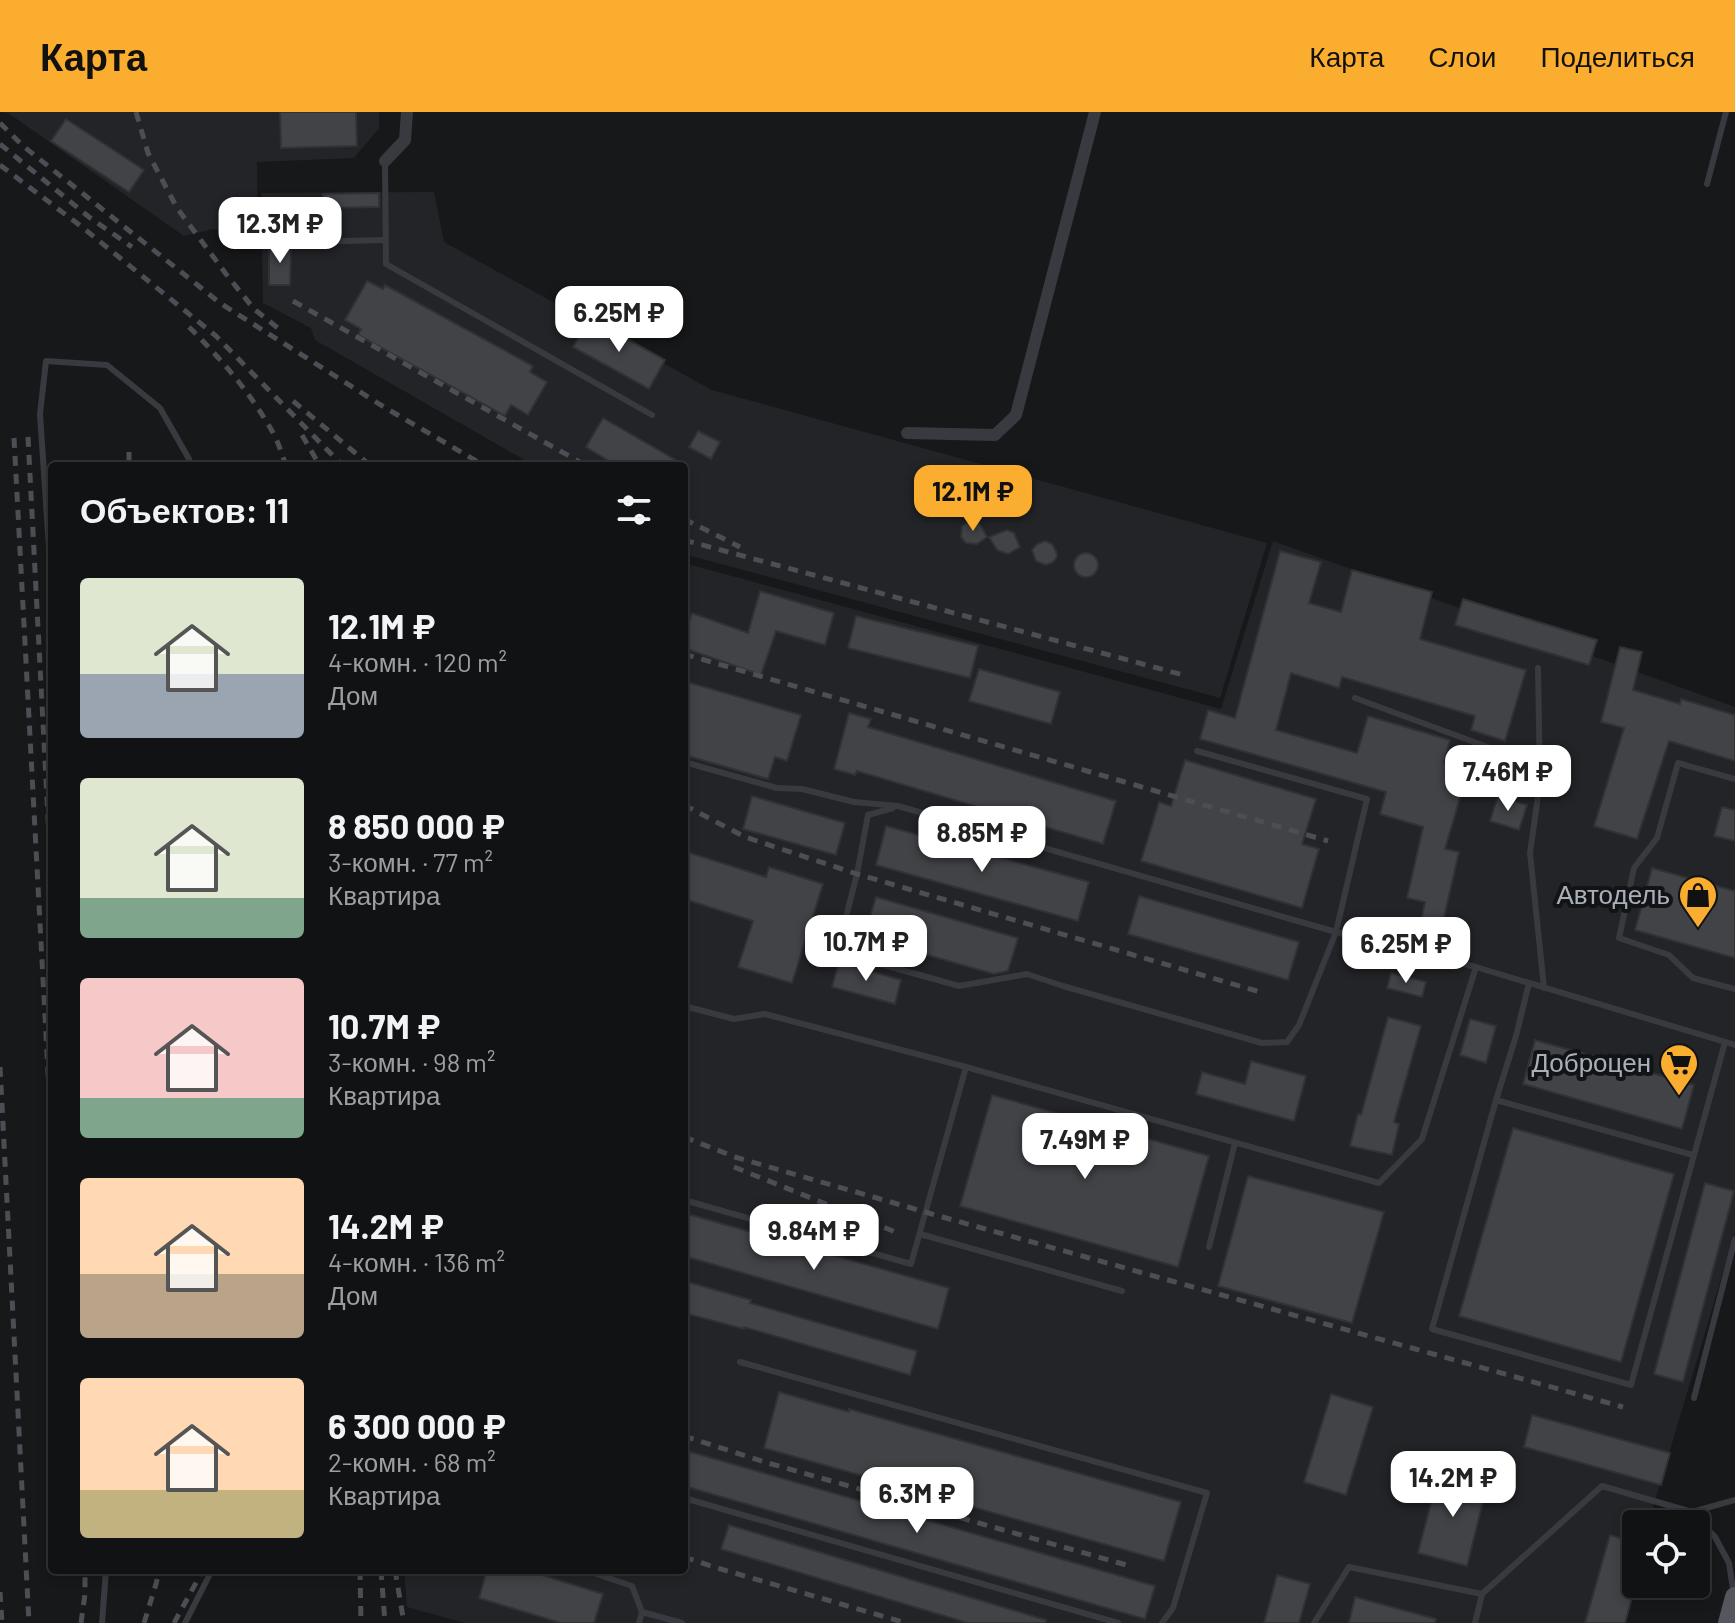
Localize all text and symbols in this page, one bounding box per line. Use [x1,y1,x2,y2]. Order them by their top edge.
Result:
text: Карта [40,33,147,79]
text: Карта [1309,39,1384,73]
text: Слои [1428,39,1496,73]
text: Поделиться [1540,39,1695,73]
pin: 12.3M ₽ [206,197,354,265]
text: 12.3M ₽ [237,207,323,238]
pin: 6.25M ₽ [545,286,693,354]
text: 6.25M ₽ [573,296,665,327]
pin: 12.1M ₽ [899,465,1047,533]
text: 12.1M ₽ [932,475,1014,506]
icon: filters [612,488,656,532]
text: Объектов: 11 [80,489,289,530]
text: 12.1M ₽ [328,605,435,646]
icon: home [144,610,240,706]
text: 4-комн. · 120 m² [328,646,507,677]
text: Дом [328,679,378,710]
pin: 7.46M ₽ [1434,745,1582,813]
text: 7.46M ₽ [1463,755,1553,786]
text: 8 850 000 ₽ [328,805,505,846]
pin: 8.85M ₽ [908,806,1056,874]
icon: home [144,810,240,906]
text: 8.85M ₽ [936,816,1028,847]
text: 3-комн. · 77 m² [328,846,493,877]
shop icon: Автодель [1677,874,1719,929]
place label: Автодель [1556,878,1670,909]
text: Квартира [328,879,440,910]
pin: 10.7M ₽ [792,915,940,983]
pin: 6.25M ₽ [1332,917,1480,985]
text: 10.7M ₽ [823,925,909,956]
text: 6.25M ₽ [1360,927,1452,958]
text: 10.7M ₽ [328,1005,440,1046]
icon: home [144,1010,240,1106]
supermarket icon: Доброцен [1658,1042,1700,1097]
text: 3-комн. · 98 m² [328,1046,495,1077]
place label: Доброцен [1531,1046,1651,1077]
text: Квартира [328,1079,440,1110]
pin: 7.49M ₽ [1011,1113,1159,1181]
text: 7.49M ₽ [1040,1123,1130,1154]
pin: 9.84M ₽ [740,1204,888,1272]
text: 14.2M ₽ [328,1205,444,1246]
icon: home [144,1210,240,1306]
text: 9.84M ₽ [768,1214,860,1245]
text: 4-комн. · 136 m² [328,1246,505,1277]
text: Дом [328,1279,378,1310]
text: 6 300 000 ₽ [328,1405,506,1446]
icon: home [144,1410,240,1506]
text: 2-комн. · 68 m² [328,1446,496,1477]
pin: 14.2M ₽ [1379,1451,1527,1519]
text: 14.2M ₽ [1409,1461,1497,1492]
pin: 6.3M ₽ [852,1467,982,1535]
text: 6.3M ₽ [878,1477,956,1508]
text: Квартира [328,1479,440,1510]
map controls [1622,1510,1710,1598]
button: locate [1622,1510,1710,1598]

